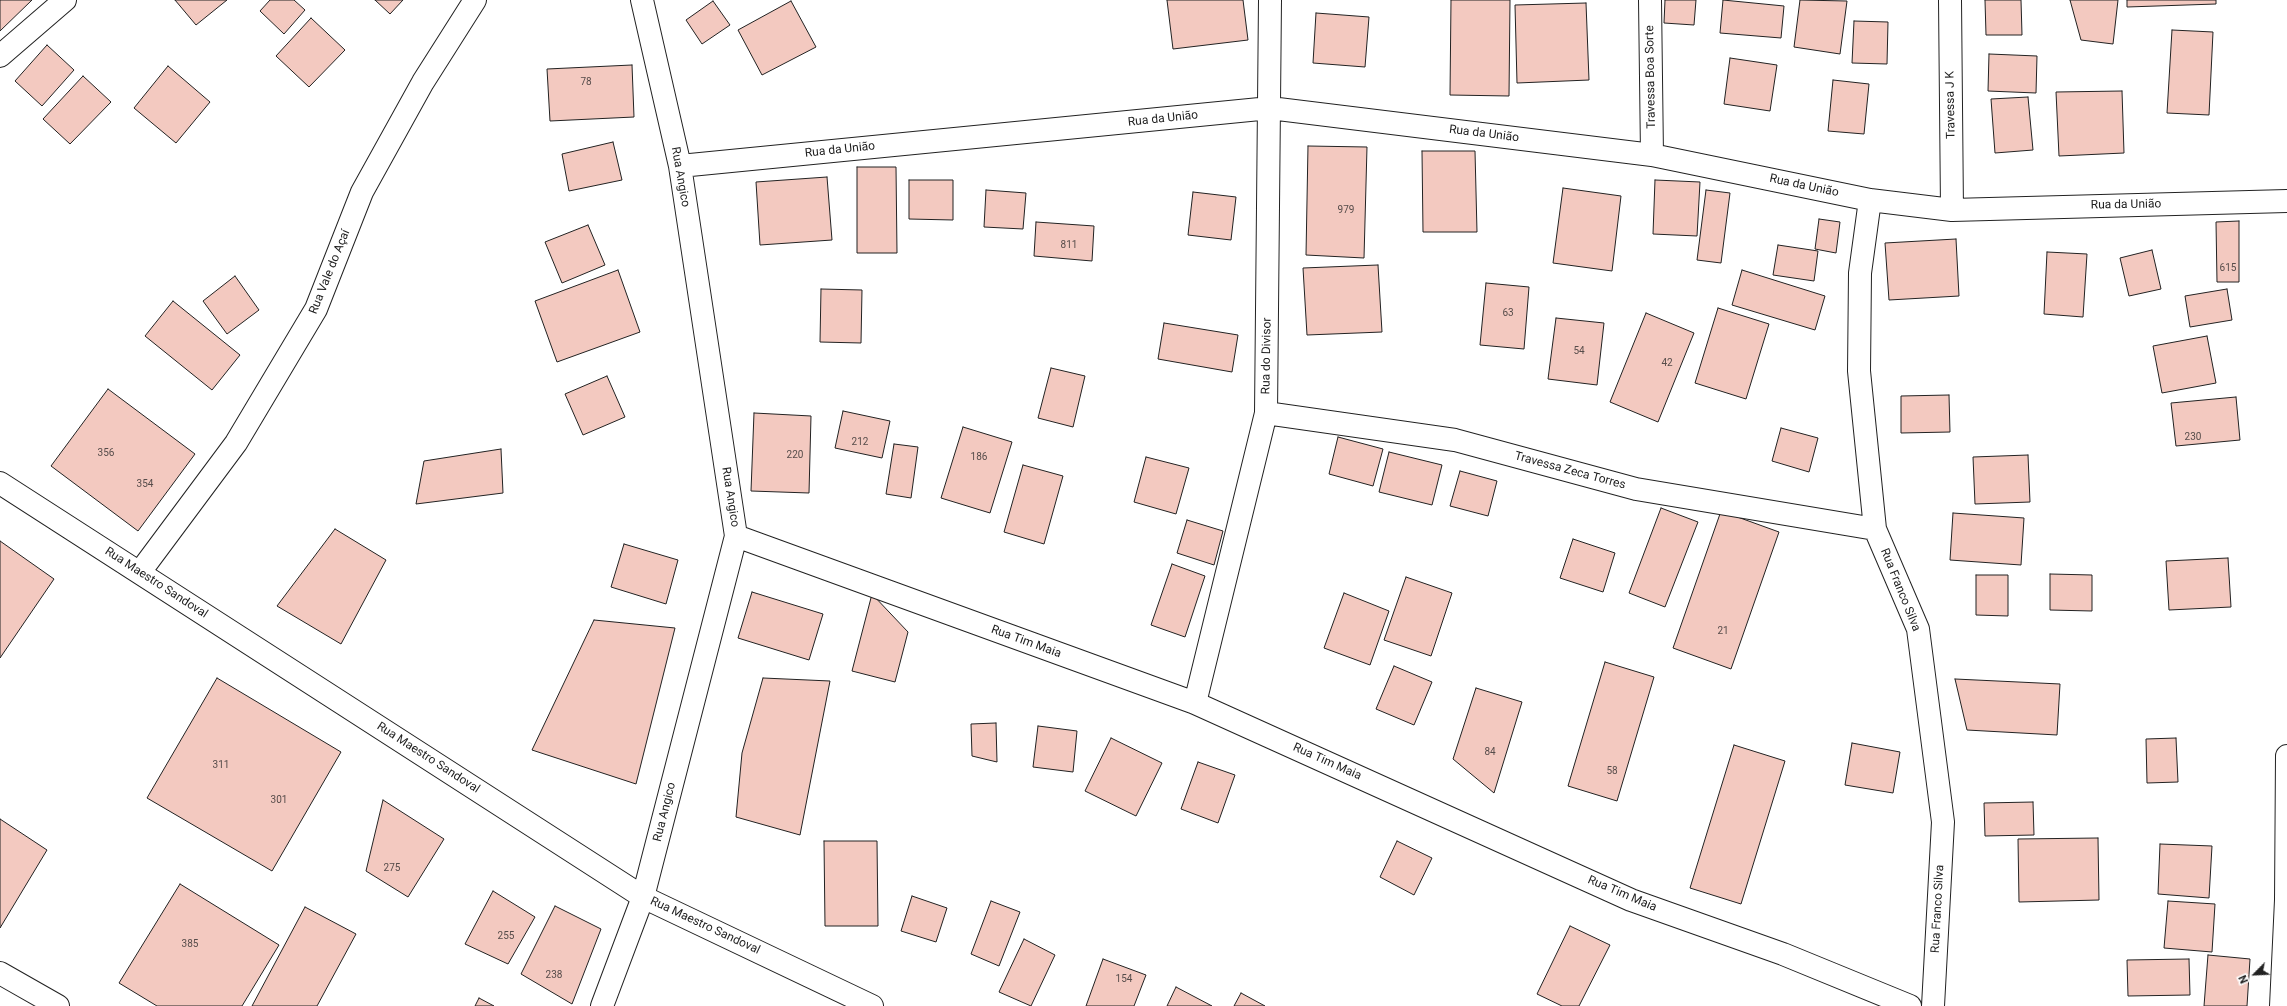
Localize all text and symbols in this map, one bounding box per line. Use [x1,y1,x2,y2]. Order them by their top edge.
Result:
street label: Travessa Boa Sorte [1643,25,1659,129]
street label: Travessa J K [1943,71,1959,139]
house number: 78 [580,76,592,88]
street label: Rua da União [1127,108,1199,130]
street label: Rua da União [1448,123,1520,145]
street label: Rua da União [804,139,876,161]
street label: Rua Angico [668,146,692,208]
street label: Rua da União [1768,172,1840,200]
street label: Rua da União [2091,197,2161,213]
house number: 979 [1338,204,1354,216]
street label: Rua Vale do Açaí [306,228,354,316]
house number: 811 [1061,239,1077,251]
house number: 615 [2220,262,2236,274]
house number: 63 [1502,307,1514,319]
street label: Rua do Divisor [1259,318,1275,394]
house number: 54 [1573,345,1585,357]
house number: 42 [1661,357,1673,369]
house number: 230 [2185,431,2201,443]
house number: 212 [852,436,868,448]
house number: 356 [98,447,114,459]
house number: 220 [787,449,803,461]
street label: Travessa Zeca Torres [1513,449,1627,493]
house number: 186 [971,451,987,463]
street label: Rua Angico [718,466,742,528]
house number: 354 [137,478,153,490]
street label: Rua Maestro Sandoval [102,544,210,622]
street label: Rua Franco Silva [1877,546,1923,634]
street label: Rua Tim Maia [989,623,1063,661]
house number: 21 [1717,625,1729,637]
street label: Rua Maestro Sandoval [374,719,482,797]
street label: Rua Tim Maia [1290,740,1364,784]
house number: 84 [1484,746,1496,758]
house number: 311 [213,759,229,771]
house number: 58 [1606,765,1618,777]
street label: Rua Angico [651,781,679,843]
house number: 301 [271,794,287,806]
house number: 275 [384,862,400,874]
street label: Rua Franco Silva [1928,865,1948,953]
street label: Rua Tim Maia [1585,873,1659,915]
street label: Rua Maestro Sandoval [648,894,762,958]
house number: 255 [498,930,514,942]
house number: 385 [182,938,198,950]
north arrow [2235,954,2275,994]
house number: 238 [546,969,562,981]
house number: 154 [1116,973,1132,985]
text: N [2236,973,2251,985]

